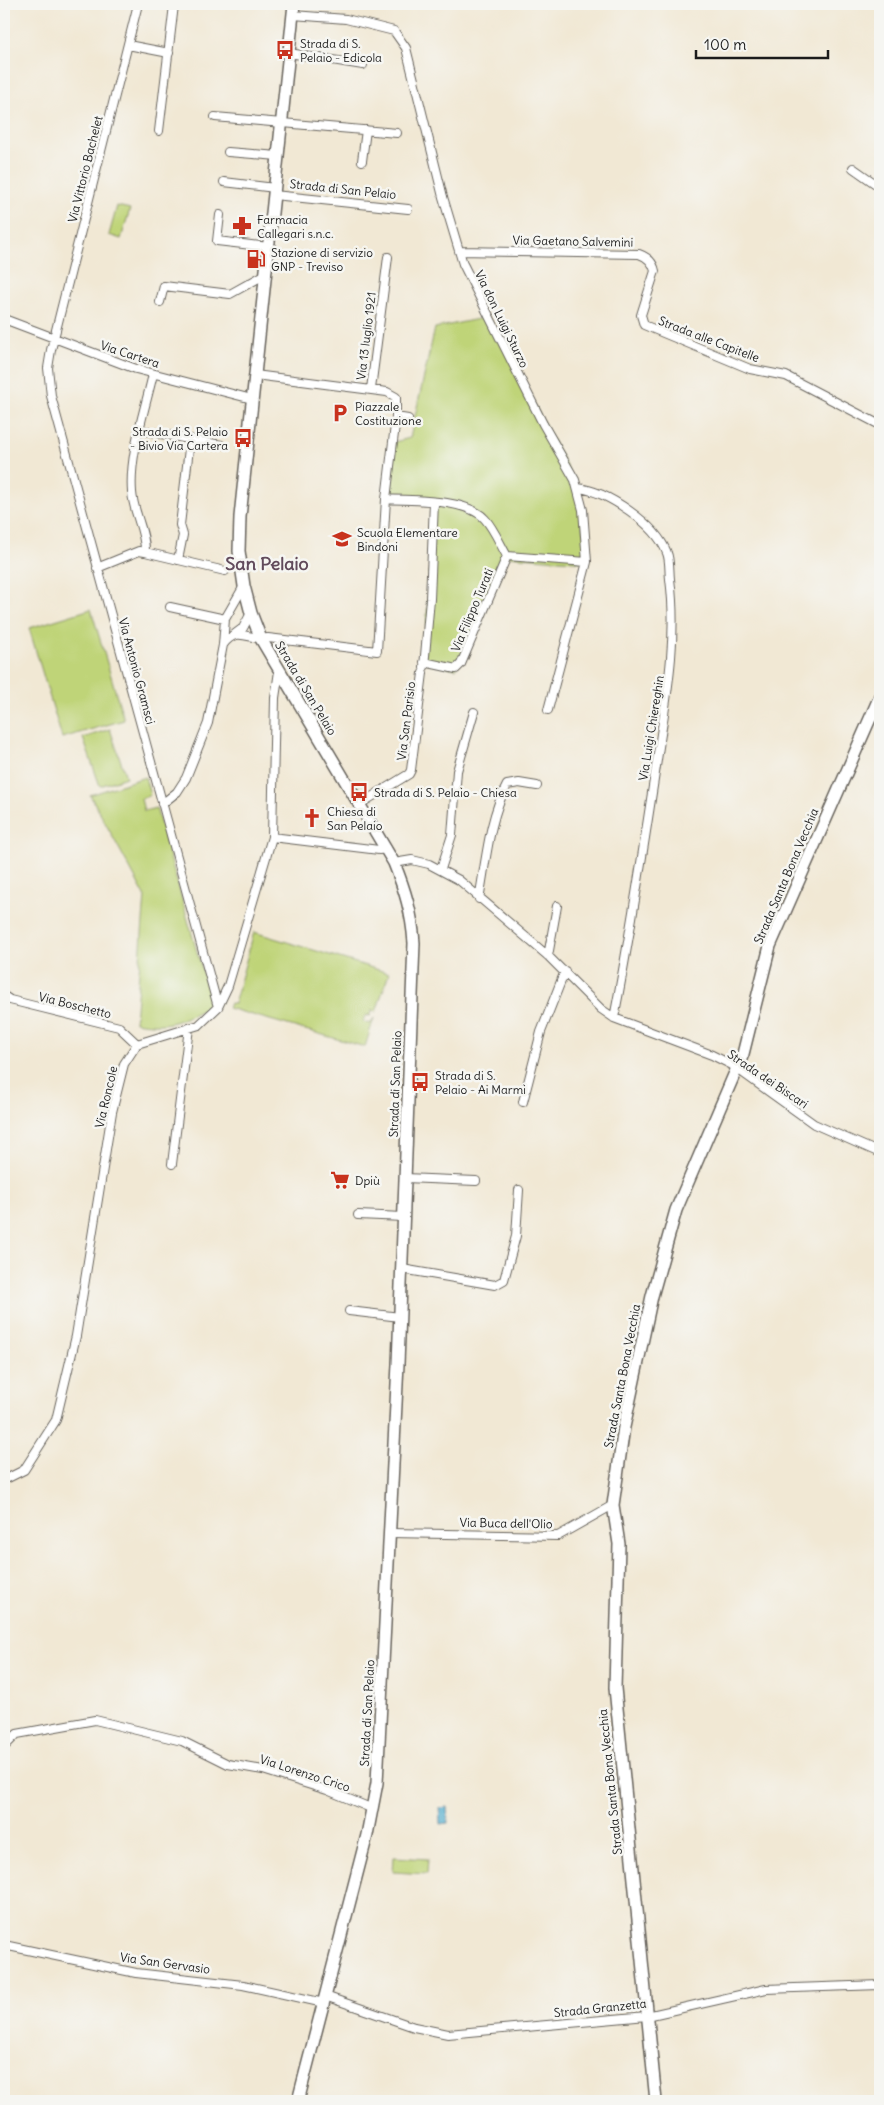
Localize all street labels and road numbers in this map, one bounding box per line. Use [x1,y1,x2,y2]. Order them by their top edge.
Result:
street label: Via Vittorio Bachelet [64,114,106,224]
street label: Strada di San Pelaio [289,176,397,202]
street label: Via Gaetano Salvemini [513,232,633,250]
street label: Via don Luigi Sturzo [472,268,532,370]
street label: Via 13 luglio 1921 [353,291,379,381]
street label: Strada alle Capitelle [656,313,762,365]
street label: Via Cartera [98,337,162,371]
street label: Via Filippo Turati [448,566,496,654]
street label: Via Antonio Gramsci [116,616,158,726]
street label: Strada di San Pelaio [272,638,340,738]
street label: Via Luigi Chiereghin [635,674,667,782]
street label: Via San Parisio [394,680,418,761]
street label: Strada Santa Bona Vecchia [751,806,822,946]
street label: Via Boschetto [37,989,113,1021]
street label: Strada di San Pelaio [386,1030,404,1138]
street label: Strada dei Biscari [725,1046,811,1112]
street label: Via Roncole [92,1065,120,1129]
street label: Strada Santa Bona Vecchia [601,1303,643,1449]
street label: Via Buca dell'Olio [459,1515,553,1531]
street label: Strada di San Pelaio [357,1659,377,1767]
street label: Strada Santa Bona Vecchia [595,1708,625,1856]
street label: Via Lorenzo Crico [258,1751,352,1795]
street label: Via San Gervasio [119,1949,211,1977]
street label: Strada Granzetta [553,1996,647,2020]

